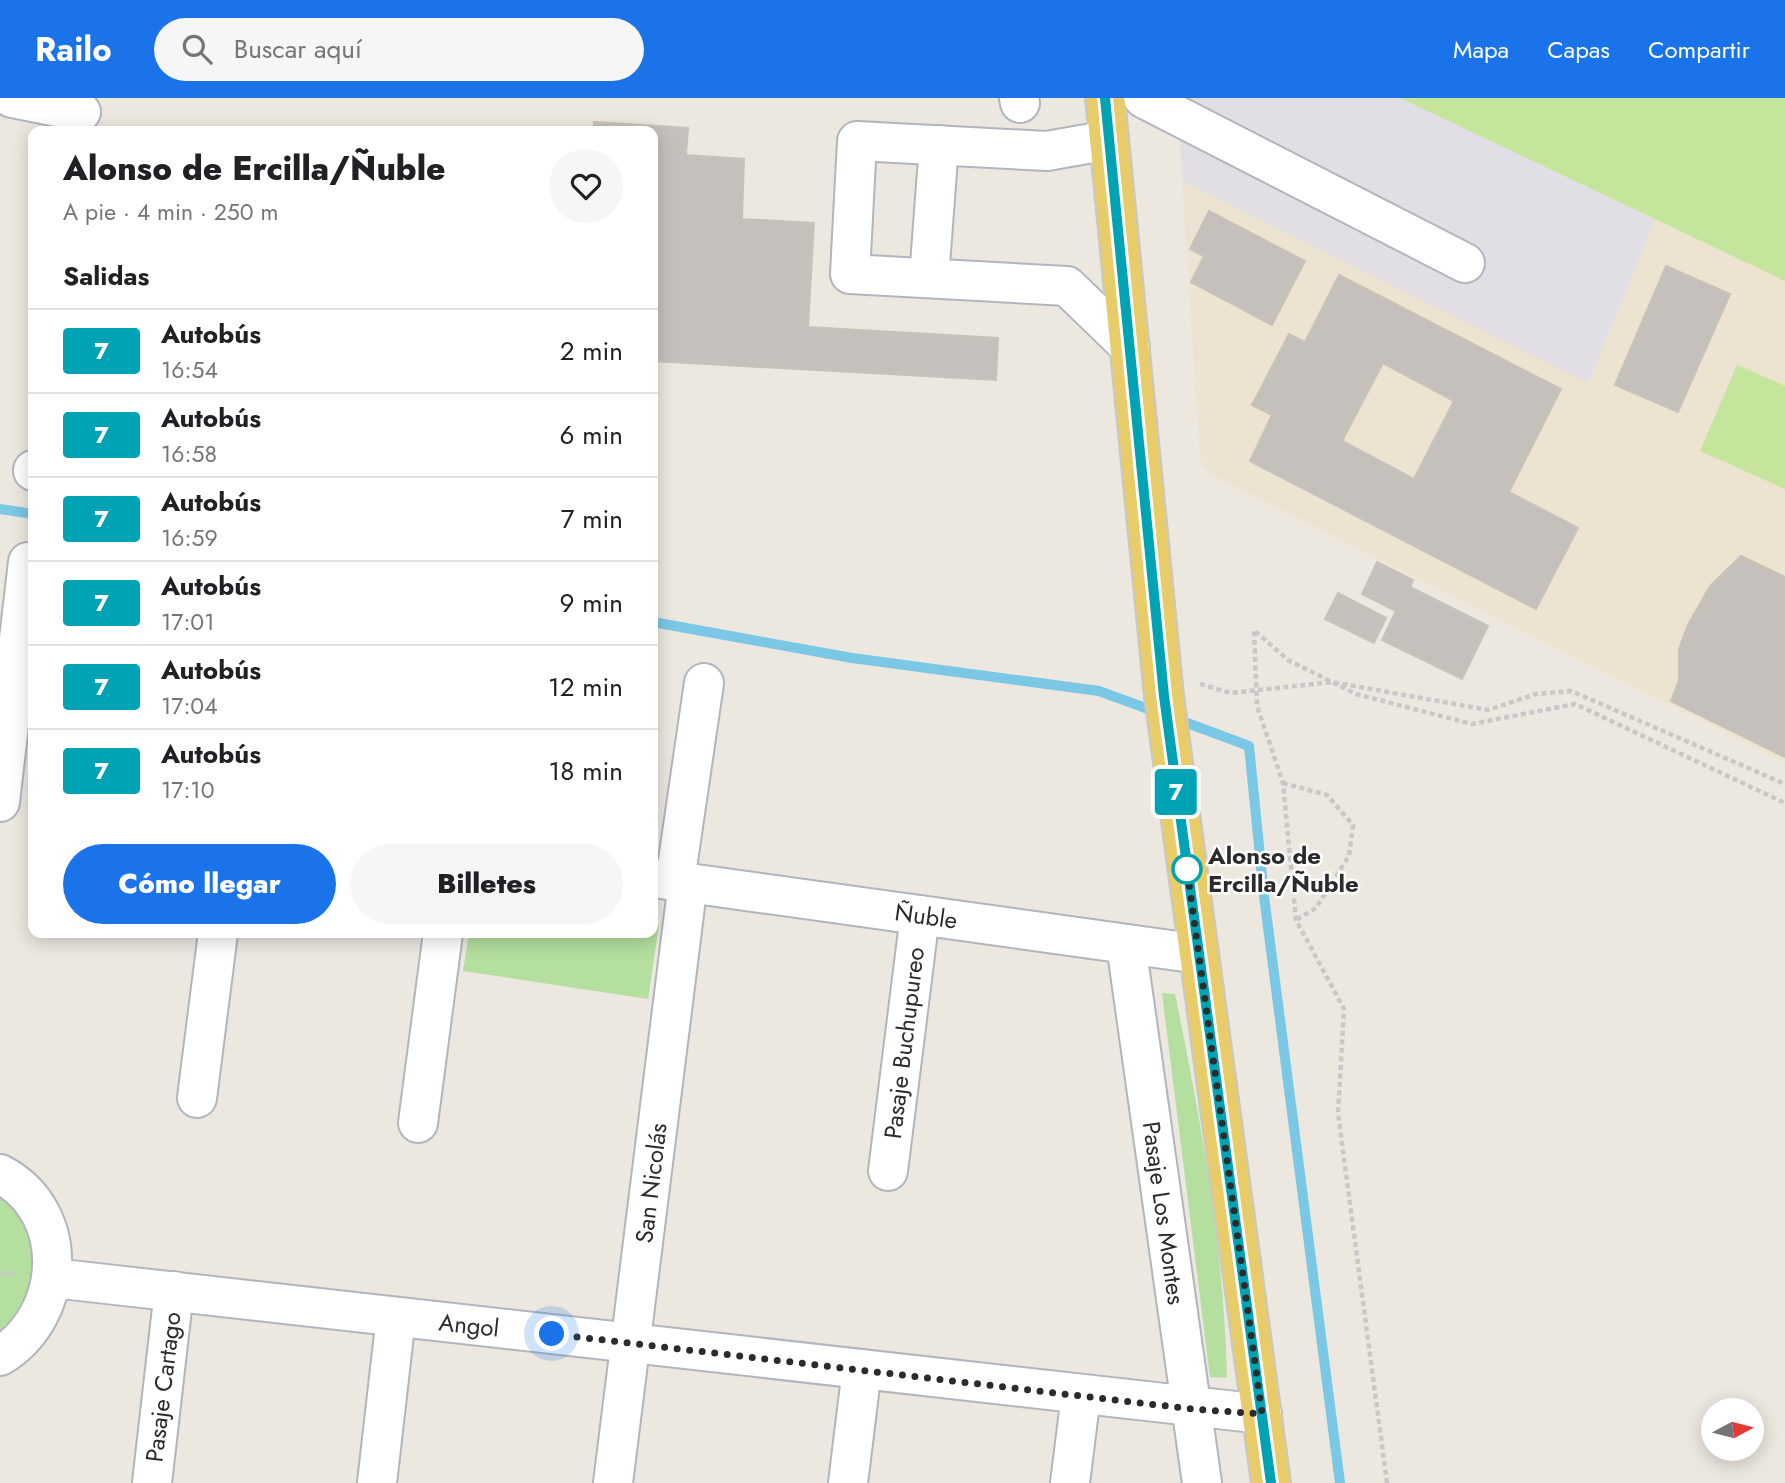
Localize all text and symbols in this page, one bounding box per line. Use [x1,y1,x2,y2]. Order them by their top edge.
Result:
search box [154,18,644,81]
text: Railo [35,26,112,73]
icon: search [178,30,216,68]
text: Buscar aquí [234,30,362,68]
text: Mapa [1453,32,1509,67]
text: Capas [1547,32,1610,67]
text: Compartir [1648,32,1750,67]
text: Alonso de Ercilla/Ñuble [63,145,446,192]
button: heart [549,149,623,223]
text: A pie · 4 min · 250 m [63,195,278,229]
text: Salidas [63,257,149,295]
text: Autobús [161,315,261,353]
text: 2 min [560,332,623,370]
text: 7 [94,333,109,368]
text: 16:54 [161,353,218,387]
text: Autobús [161,399,261,437]
text: 6 min [560,416,623,454]
text: 7 [94,417,109,452]
text: 16:58 [161,437,217,471]
text: Autobús [161,483,261,521]
text: 7 min [561,500,623,538]
text: 7 [94,501,109,536]
text: 16:59 [161,521,218,555]
text: Autobús [161,567,261,605]
text: 9 min [560,584,623,622]
text: 7 [94,585,109,620]
text: 17:01 [161,605,214,639]
text: Autobús [161,651,261,689]
text: 12 min [548,668,623,706]
text: 7 [94,669,109,704]
text: 17:04 [161,689,218,723]
text: Autobús [161,735,261,773]
text: 18 min [549,752,623,790]
text: 7 [94,753,109,788]
line badge: 7 [1153,769,1199,815]
text: 17:10 [161,773,214,807]
text: 7 [1169,774,1183,809]
place label: Alonso de Ercilla/Ñuble [1207,838,1359,901]
button: Cómo llegar [63,844,336,924]
button: Billetes [350,844,623,924]
marker: Alonso de Ercilla/Ñuble [1172,854,1202,884]
street label: Ñuble [892,894,960,938]
street label: Pasaje Buchupureo [875,945,933,1141]
street label: Pasaje Los Montes [1134,1119,1194,1307]
street label: San Nicolás [626,1121,676,1245]
street label: Angol [437,1304,501,1346]
street label: Pasaje Cartago [136,1310,190,1464]
your location [534,1316,569,1351]
north arrow [1701,1398,1764,1461]
map controls [1701,1398,1764,1461]

